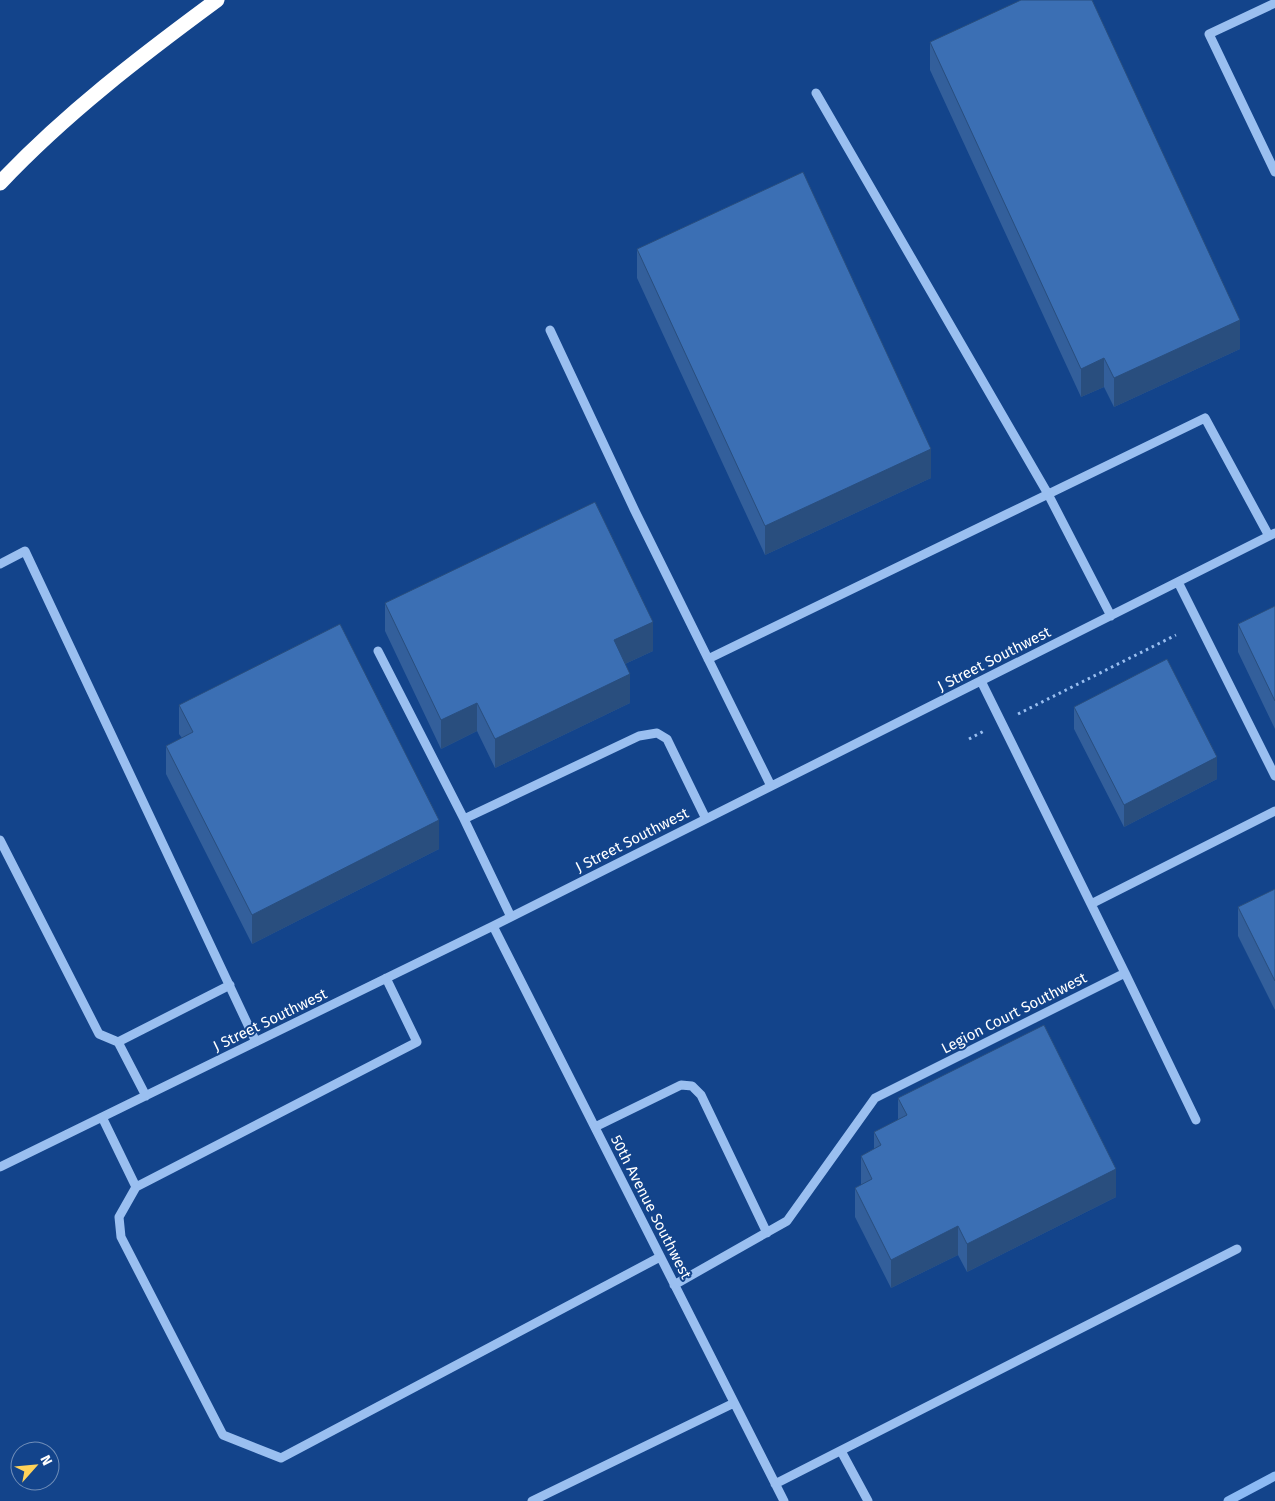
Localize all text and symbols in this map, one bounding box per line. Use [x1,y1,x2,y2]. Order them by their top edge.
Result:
street label: J Street Southwest [934,622,1054,695]
street label: J Street Southwest [572,803,692,876]
street label: Legion Court Southwest [938,968,1090,1058]
street label: J Street Southwest [210,984,330,1055]
street label: 50th Avenue Southwest [607,1132,695,1282]
north arrow [10,1441,60,1491]
text: N [36,1452,56,1468]

